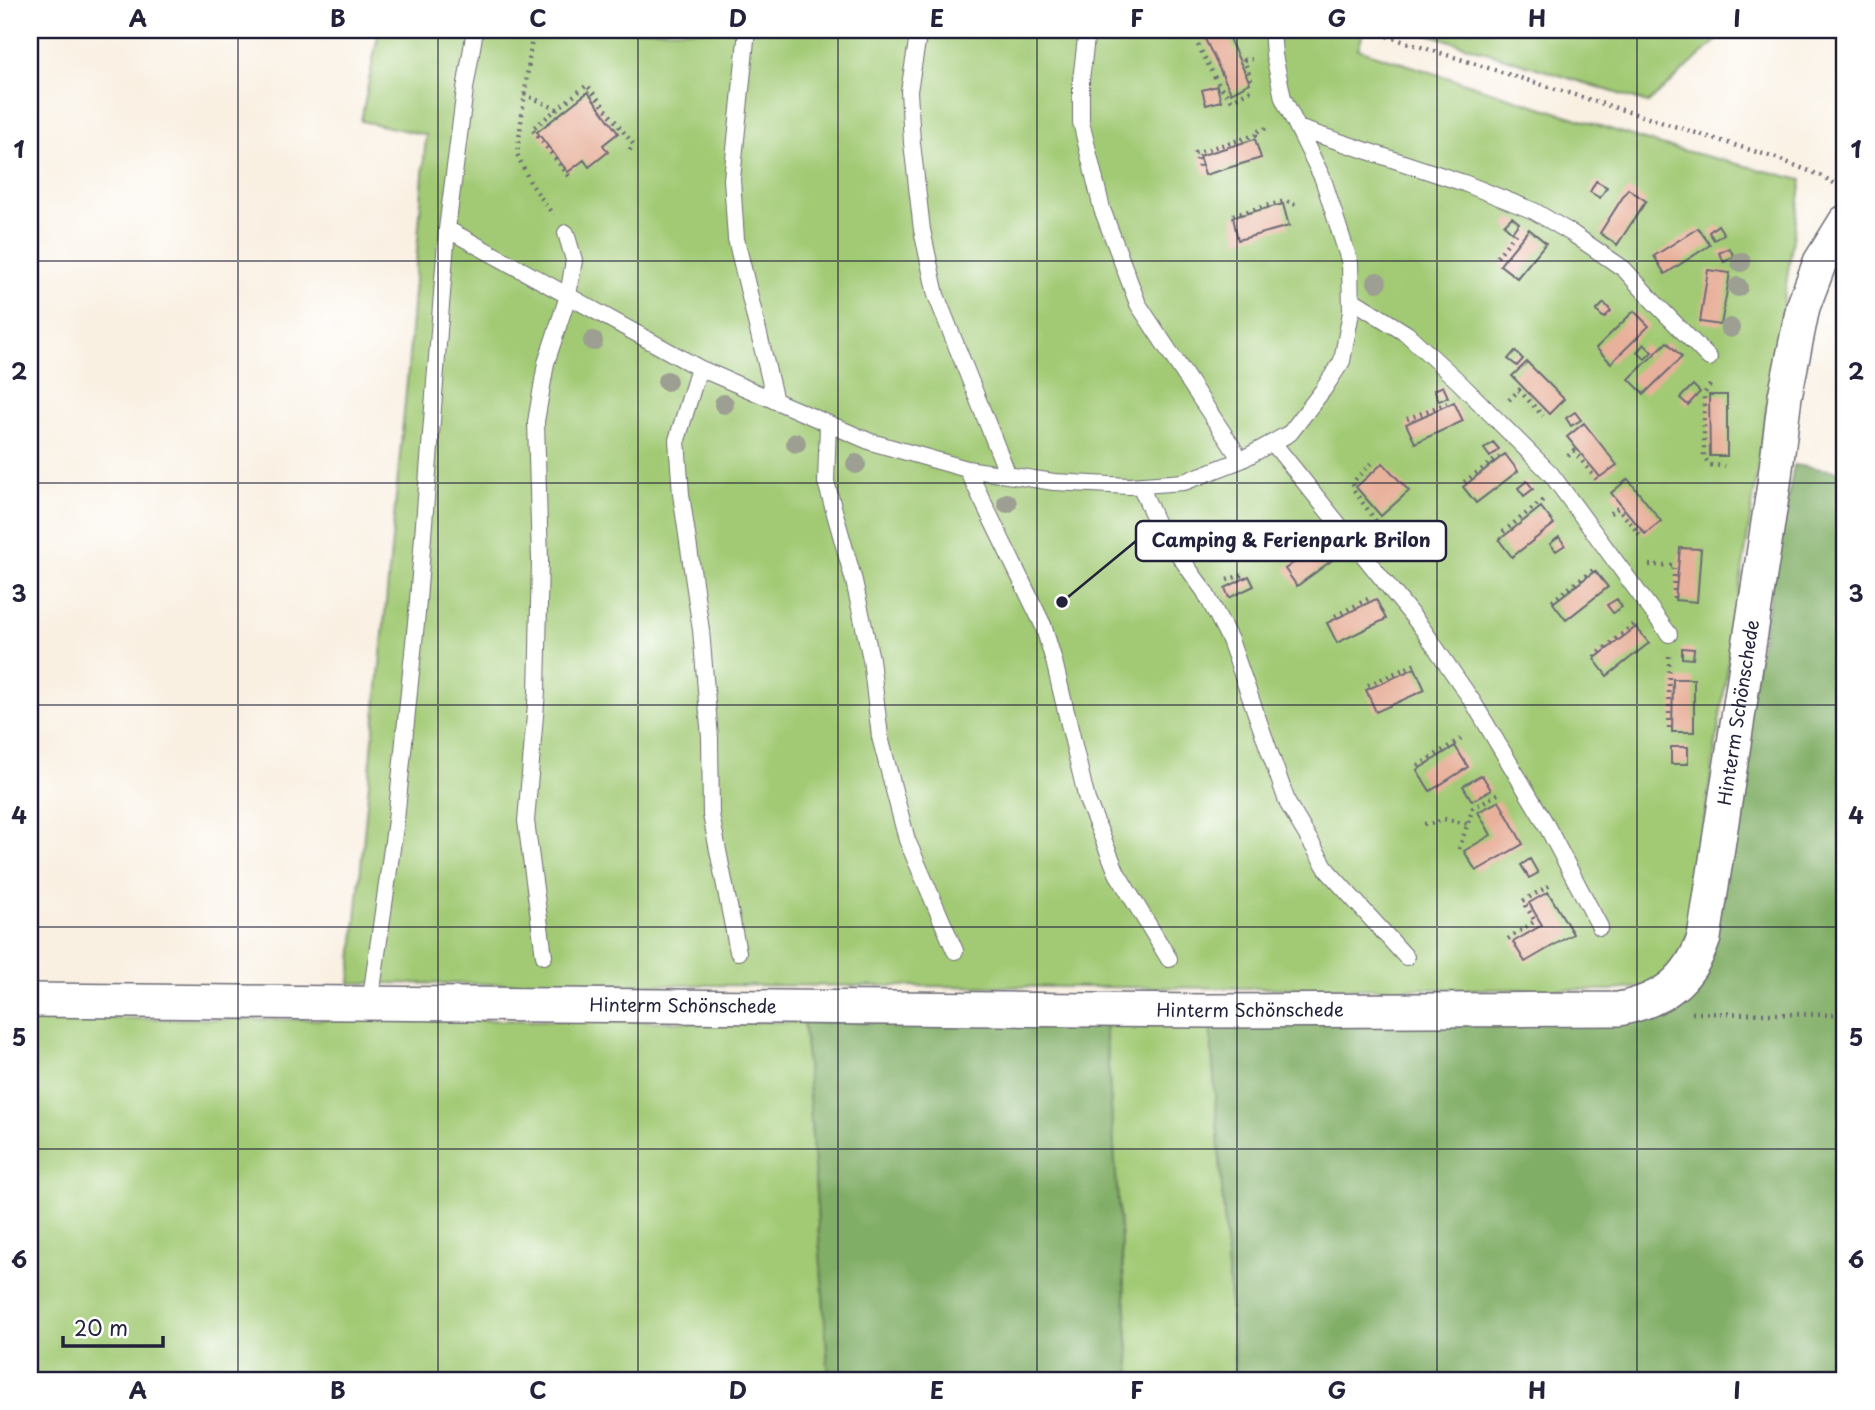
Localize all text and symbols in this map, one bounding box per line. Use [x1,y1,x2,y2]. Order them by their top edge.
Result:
text: A [129,0,147,35]
text: B [330,0,346,35]
text: C [529,0,547,35]
text: D [729,0,747,35]
text: E [930,0,944,35]
text: F [1130,0,1144,35]
text: G [1328,0,1346,35]
text: H [1528,0,1546,35]
text: I [1733,0,1741,35]
text: 1 [14,131,25,166]
text: 1 [1851,131,1862,166]
text: 2 [11,353,27,388]
text: 2 [1848,353,1864,388]
callout: Camping & Ferienpark Brilon [1136,521,1446,561]
text: Camping & Ferienpark Brilon [1151,525,1431,553]
text: 3 [11,575,27,610]
text: 3 [1848,575,1864,610]
street label: Hinterm Schönschede [1710,618,1765,807]
text: 4 [11,797,27,832]
text: 4 [1848,797,1864,832]
street label: Hinterm Schönschede [589,990,777,1019]
street label: Hinterm Schönschede [1156,995,1344,1023]
text: 5 [12,1019,26,1054]
text: 5 [1849,1019,1863,1054]
text: 6 [11,1241,27,1276]
text: 6 [1848,1241,1864,1276]
scale bar [63,1305,163,1349]
text: 20 m [74,1311,128,1343]
text: A [129,1372,147,1407]
text: B [330,1372,346,1407]
text: C [529,1372,547,1407]
text: D [729,1372,747,1407]
text: E [930,1372,944,1407]
text: F [1130,1372,1144,1407]
text: G [1328,1372,1346,1407]
text: H [1528,1372,1546,1407]
text: I [1733,1372,1741,1407]

